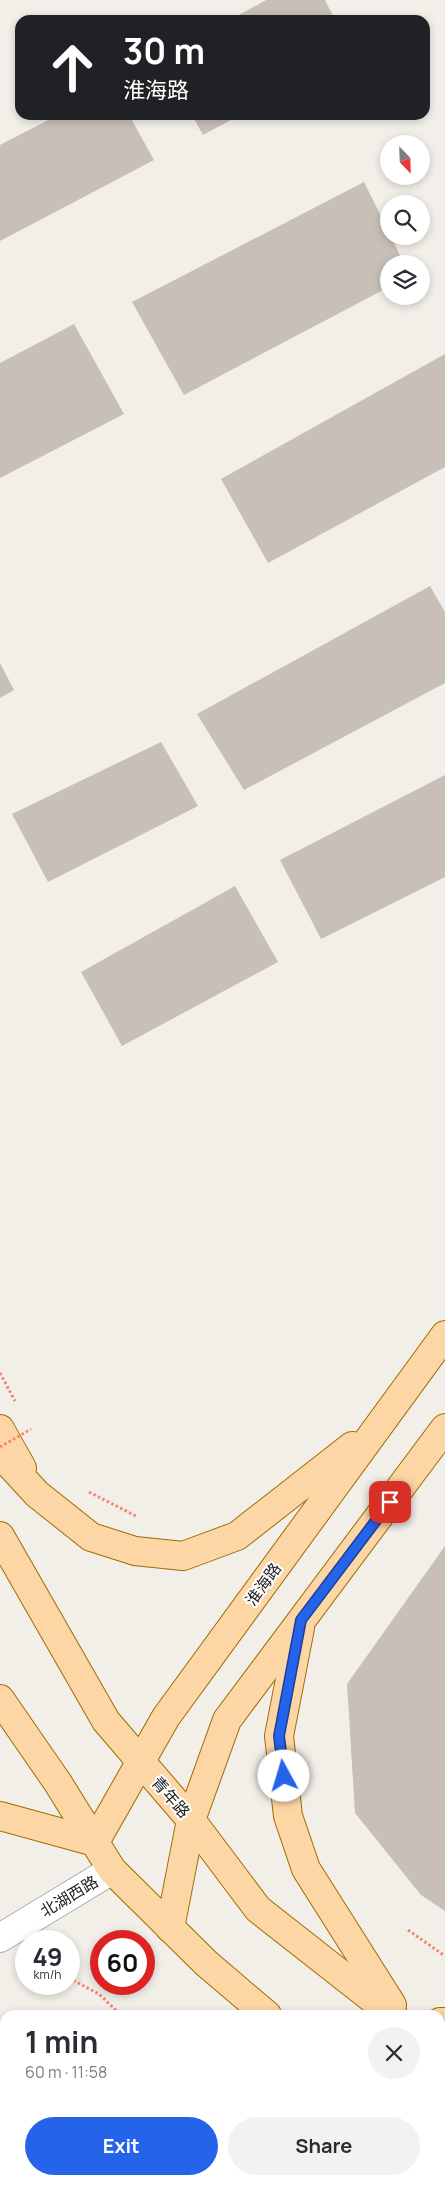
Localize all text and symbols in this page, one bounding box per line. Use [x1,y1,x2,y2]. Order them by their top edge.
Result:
text: 30 m [123,27,205,75]
icon: ahead [40,35,105,100]
text: 淮海路 [123,75,189,105]
north arrow [380,135,430,185]
map controls [380,135,430,305]
button: search [380,195,430,245]
button: layers [380,255,430,305]
pin [369,1481,411,1523]
icon: arrive [376,1488,404,1516]
street label: 淮海路 [240,1558,286,1610]
position arrow [257,1749,309,1801]
street label: 青年路 [147,1772,195,1822]
street label: 北湖西路 [36,1870,102,1922]
speed limit sign: 60 [90,1930,155,1995]
text: 49 [32,1939,63,1974]
text: km/h [34,1966,61,1983]
text: 1 min [25,2021,98,2062]
button: close [368,2027,420,2079]
text: 60 m · 11:58 [25,2061,107,2083]
button: Exit [25,2117,218,2175]
button: Share [228,2117,420,2175]

